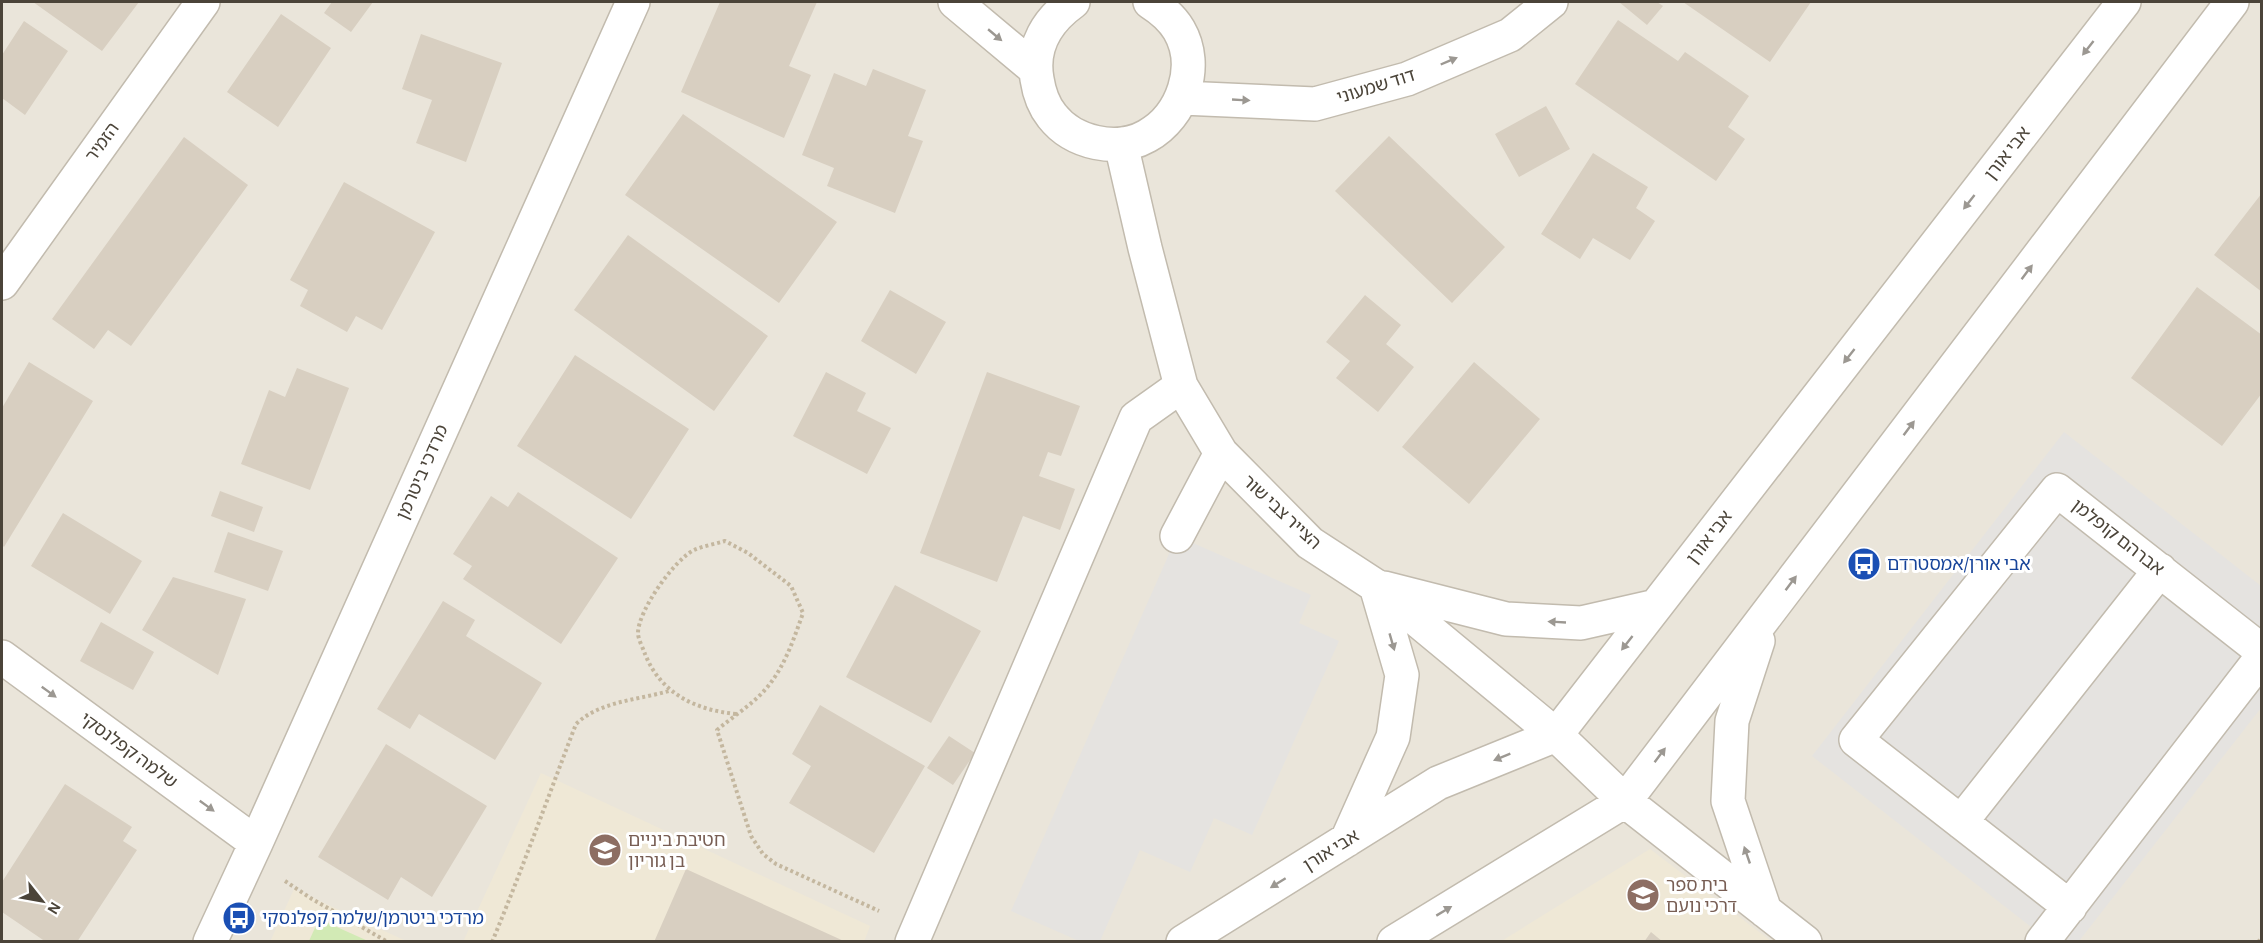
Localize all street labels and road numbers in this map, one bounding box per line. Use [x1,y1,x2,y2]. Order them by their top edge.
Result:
street label: דוד שמעוני [1335,66,1418,107]
street label: הזמיר [83,120,123,165]
street label: אבי אורן [1982,124,2034,184]
street label: מרדכי ביטרמן [394,422,452,523]
street label: הצייר צבי שור [1239,472,1324,553]
street label: אברהם קופלמן [2068,496,2167,579]
street label: אבי אורן [1684,508,1736,568]
street label: שלמה קפלנסקי [77,709,181,792]
street label: אבי אורן [1301,827,1363,875]

